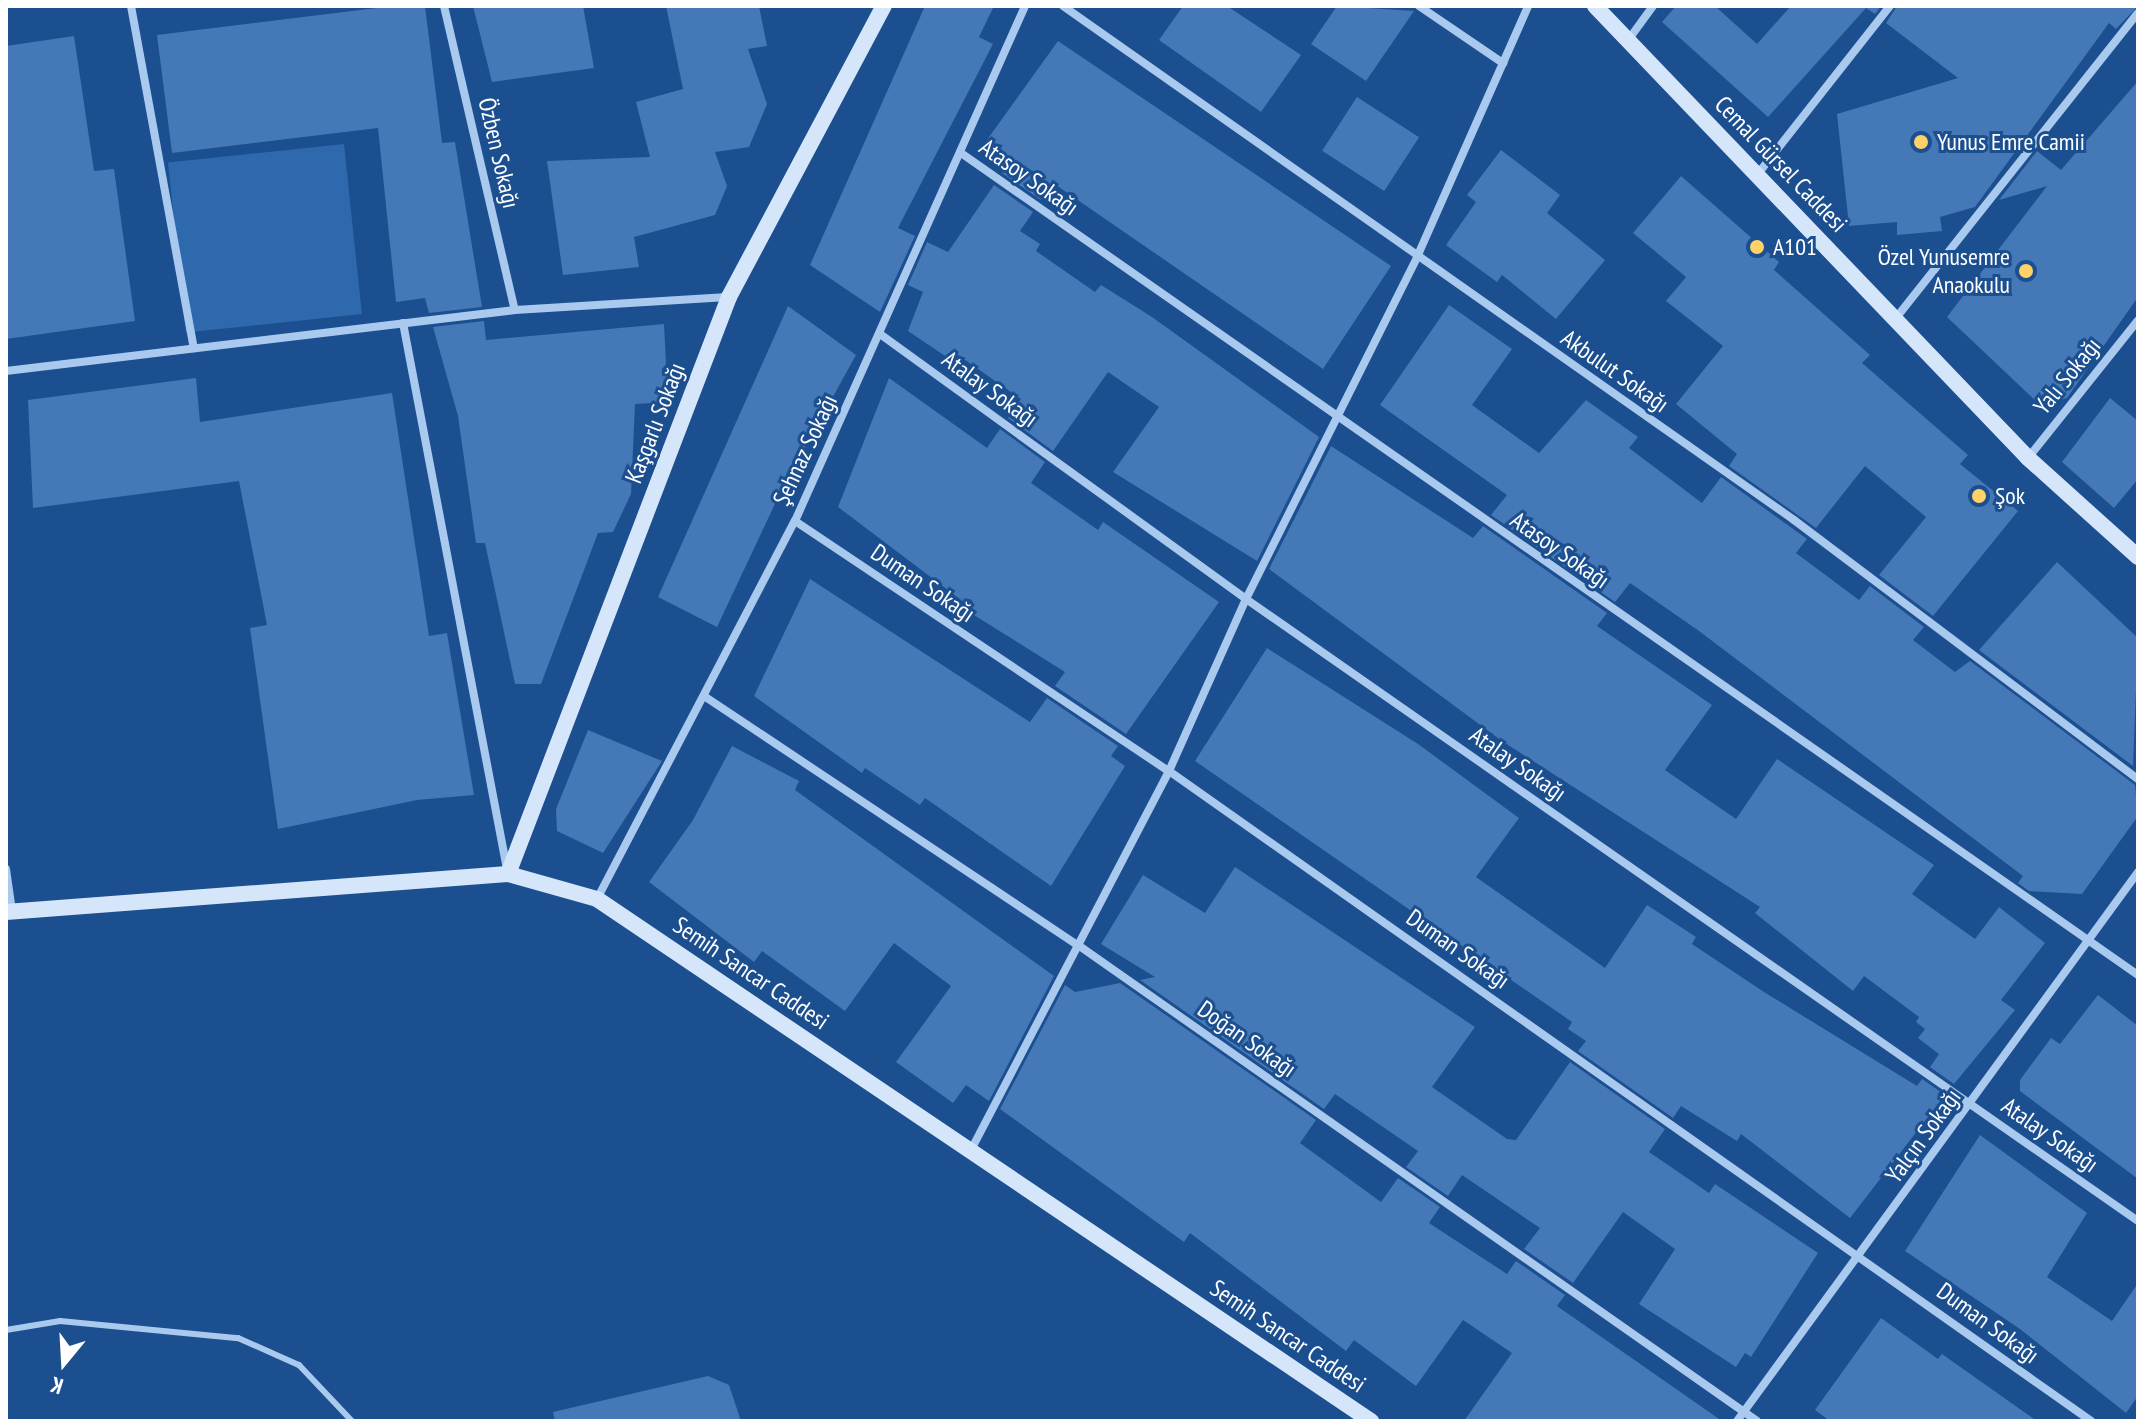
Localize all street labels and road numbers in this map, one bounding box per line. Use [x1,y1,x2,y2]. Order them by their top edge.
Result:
street label: Cemal Gürsel Caddesi [1709,90,1853,238]
street label: Özben Sokağı [472,95,526,211]
street label: Atasoy Sokağı [974,132,1084,222]
street label: Akbulut Sokağı [1556,324,1674,418]
street label: Yalı Sokağı [2027,332,2107,420]
street label: Atalay Sokağı [936,345,1044,433]
street label: Kaşgarlı Sokağı [619,359,691,487]
street label: Şehnaz Sokağı [767,390,843,510]
street label: Atasoy Sokağı [1505,505,1615,595]
street label: Duman Sokağı [866,538,980,628]
street label: Atalay Sokağı [1464,720,1572,808]
street label: Duman Sokağı [1401,903,1515,995]
street label: Semih Sancar Caddesi [668,910,834,1036]
street label: Doğan Sokağı [1192,995,1302,1083]
street label: Yalçın Sokağı [1879,1083,1967,1189]
street label: Atalay Sokağı [1996,1091,2104,1179]
street label: Semih Sancar Caddesi [1205,1273,1371,1399]
street label: Duman Sokağı [1931,1276,2045,1370]

